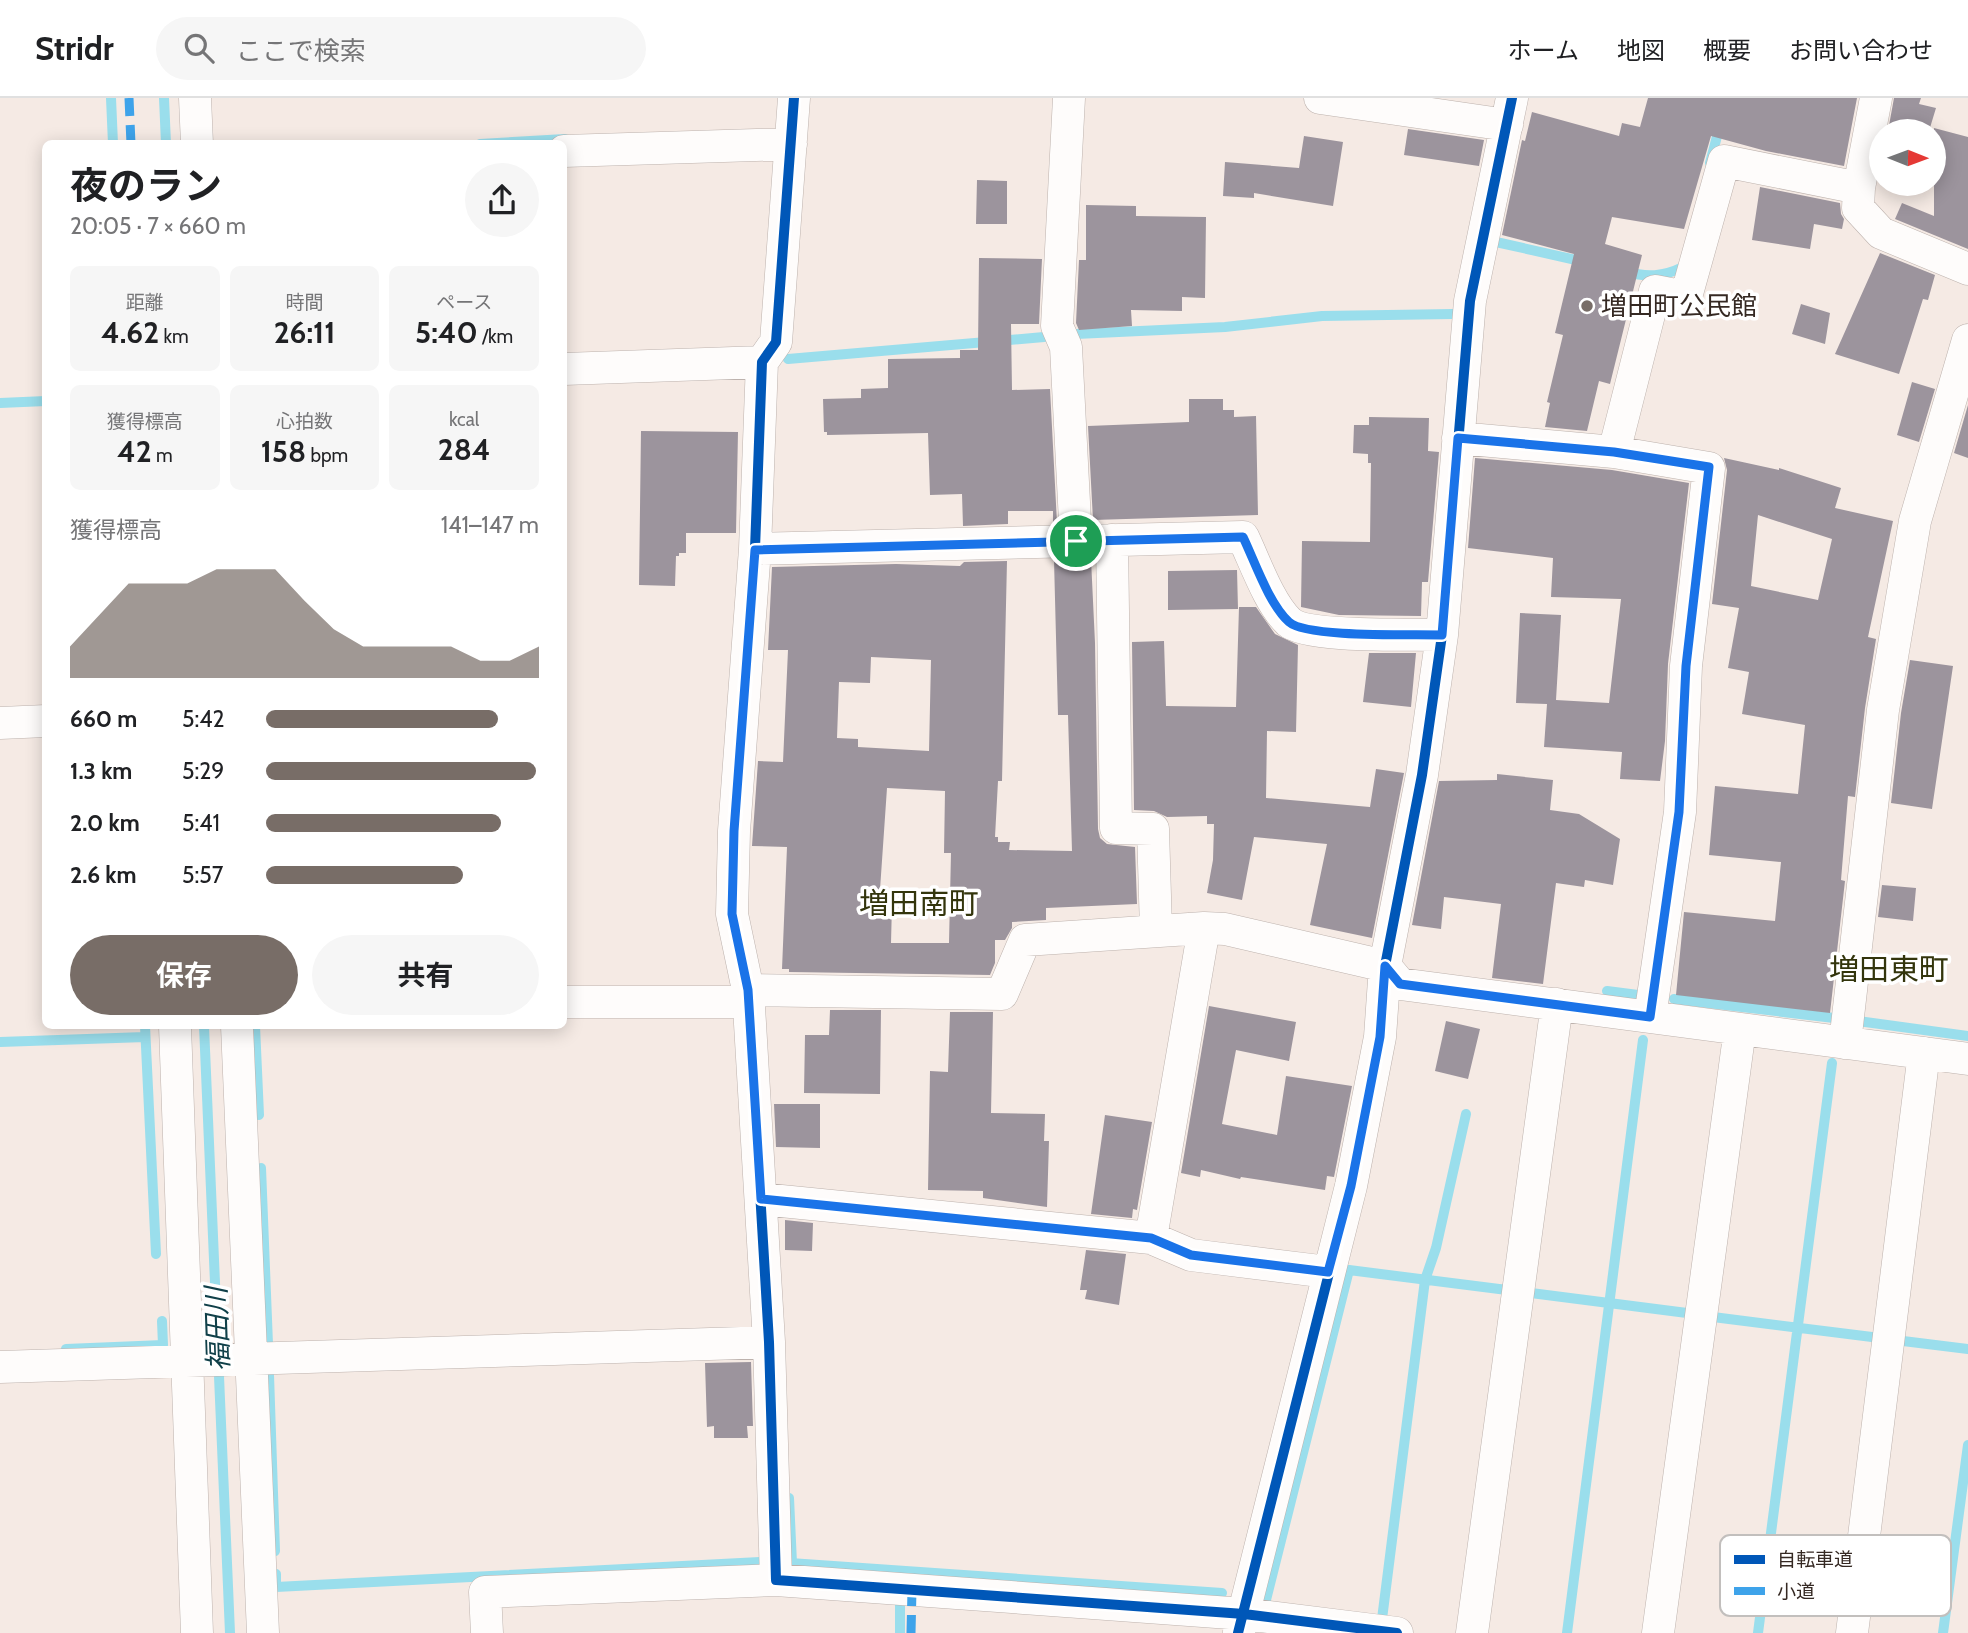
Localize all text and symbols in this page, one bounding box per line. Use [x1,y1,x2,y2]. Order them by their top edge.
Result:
search box [156,17,646,80]
text: Stridr [35,28,114,68]
icon: search [180,29,218,67]
text: ここで検索 [236,35,366,67]
text: ホーム [1508,36,1579,65]
text: 地図 [1617,36,1665,65]
text: 概要 [1703,36,1751,65]
text: お問い合わせ [1789,36,1933,65]
north arrow [1869,119,1946,196]
map controls [1869,119,1946,196]
text: 夜のラン [70,162,222,209]
button: share [465,163,539,237]
text: 20:05 · 7 × 660 m [70,212,246,240]
place label: 増田町公民館 [1601,290,1757,322]
text: 距離 [126,291,164,314]
text: 時間 [285,291,324,314]
text: ペース [436,291,492,314]
marker: 増田町公民館 [1579,298,1595,314]
text: 4.62 [101,314,159,351]
text: 26:11 [274,314,335,351]
text: 5:40 [415,314,478,351]
text: km [159,325,189,348]
text: /km [478,325,513,348]
text: kcal [449,408,479,431]
text: 獲得標高 [107,410,183,433]
text: 心拍数 [276,410,333,433]
text: 284 [438,431,490,468]
text: 42 [117,433,152,470]
text: 158 [261,433,306,470]
text: m [152,444,173,467]
text: bpm [306,444,348,467]
text: 141–147 m [441,511,539,539]
pin [1046,511,1106,571]
text: 獲得標高 [70,516,162,544]
icon: arrive [1057,522,1095,560]
text: 660 m [70,705,137,733]
text: 5:42 [182,705,225,733]
text: 1.3 km [70,757,132,785]
text: 5:29 [182,757,224,785]
text: 2.0 km [70,809,140,837]
text: 5:41 [182,809,220,837]
text: 2.6 km [70,861,137,889]
text: 5:57 [182,861,223,889]
district label: 増田南町 [859,885,979,922]
button: 保存 [70,935,298,1015]
button: 共有 [312,935,539,1015]
district label: 増田東町 [1829,951,1949,988]
water label: 福田川 [198,1283,235,1372]
legend [1720,1535,1951,1616]
text: 自転車道 [1777,1548,1853,1571]
text: 小道 [1777,1580,1815,1603]

